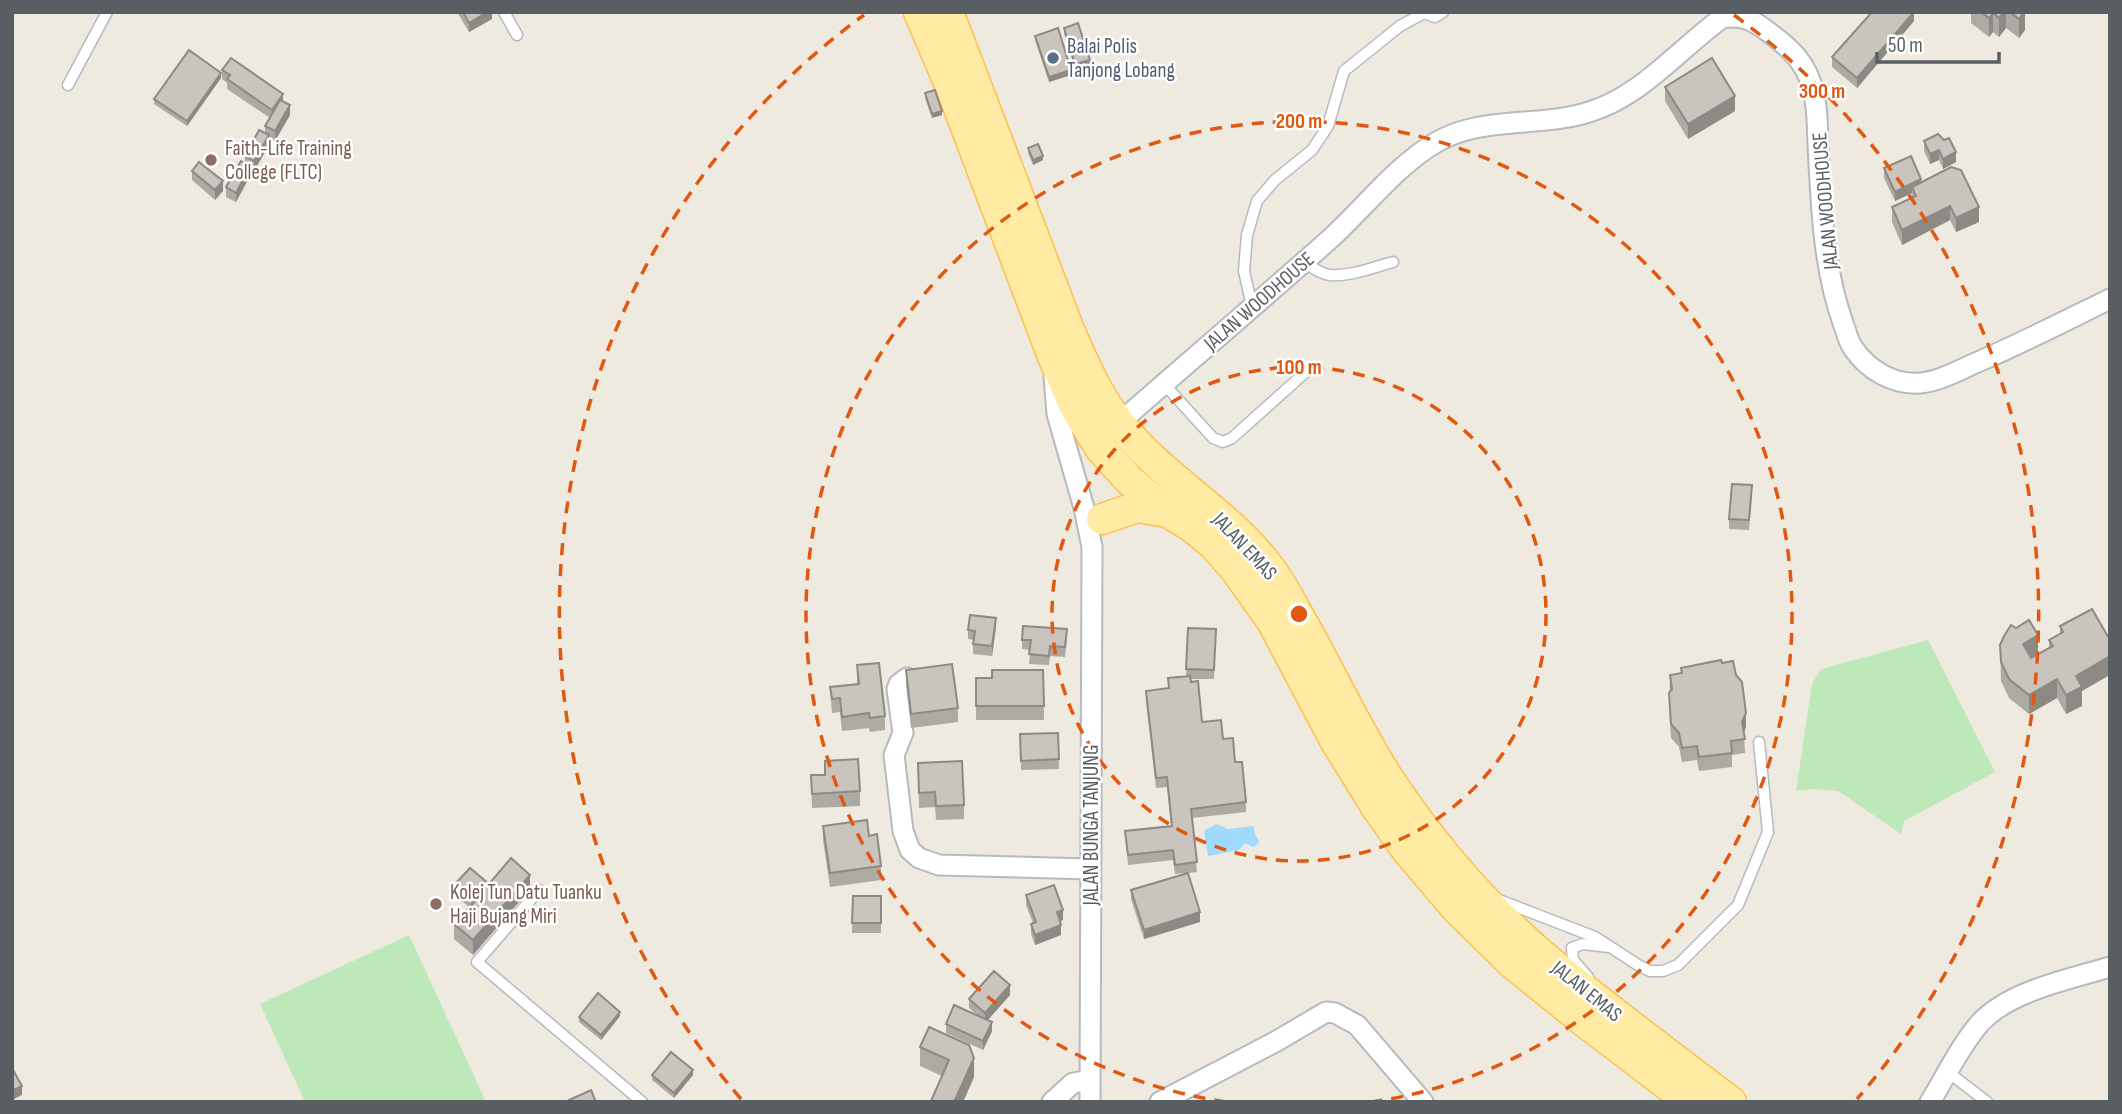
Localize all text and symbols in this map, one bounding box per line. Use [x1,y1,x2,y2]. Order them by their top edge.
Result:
scale bar [1877,21,2000,65]
text: 50 m [1888,33,1923,58]
place label: Balai Polis Tanjong Lobang [1067,34,1175,83]
marker: Balai Polis Tanjong Lobang [1045,50,1061,66]
text: 300 m [1799,79,1845,104]
text: 200 m [1276,109,1322,134]
street label: JALAN WOODHOUSE [1807,131,1844,272]
place label: Faith-Life Training College (FLTC) [225,136,352,185]
marker: Faith-Life Training College (FLTC) [203,152,219,168]
street label: JALAN WOODHOUSE [1198,247,1320,357]
text: 100 m [1276,355,1322,380]
street label: JALAN EMAS [1206,507,1282,585]
centre of rings [1287,602,1311,626]
street label: JALAN BUNGA TANJUNG [1079,745,1104,906]
place label: Kolej Tun Datu Tuanku Haji Bujang Miri [450,880,602,929]
marker: Kolej Tun Datu Tuanku Haji Bujang Miri [428,896,444,912]
street label: JALAN EMAS [1546,955,1627,1027]

